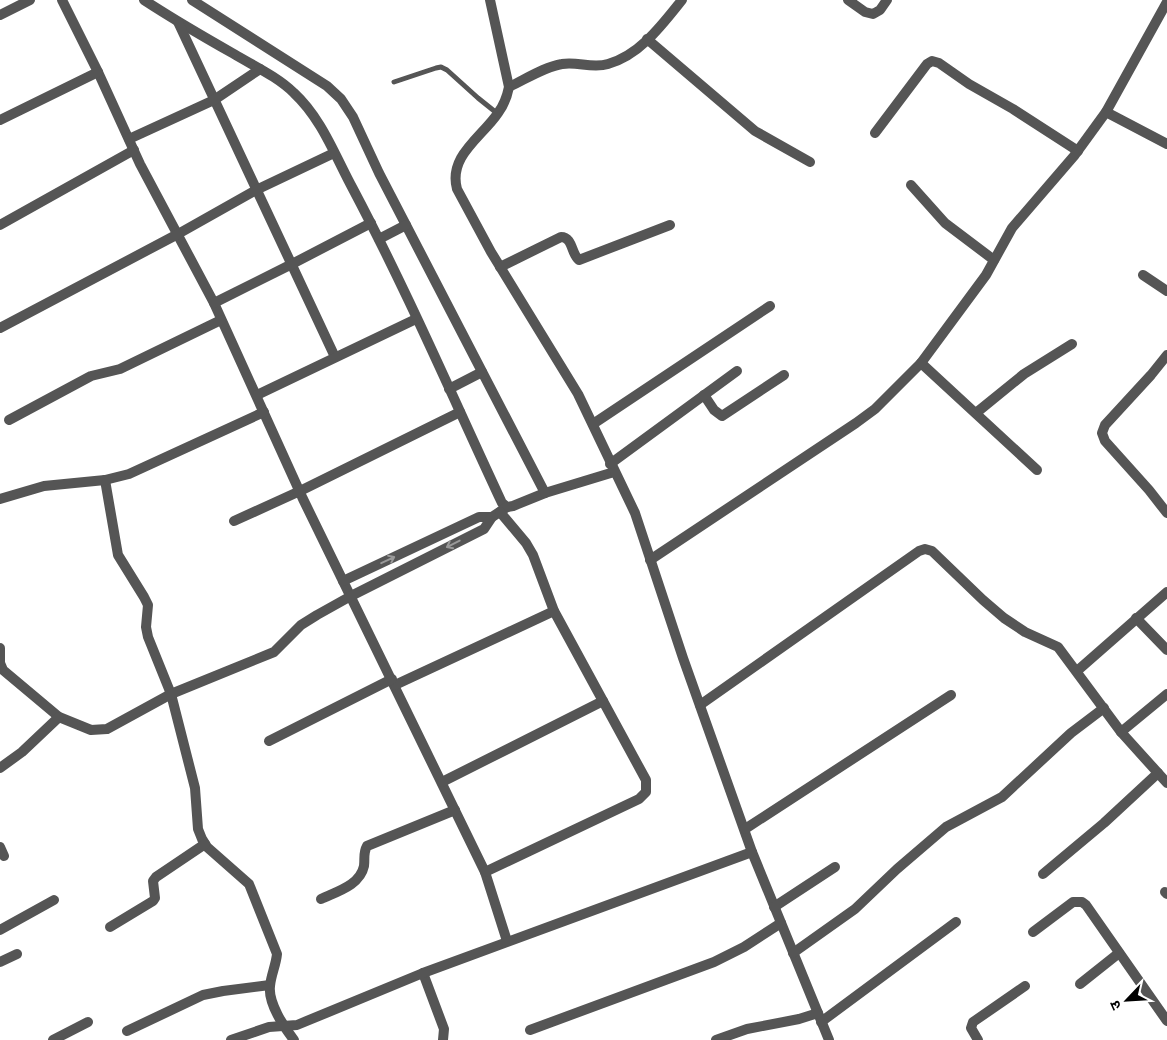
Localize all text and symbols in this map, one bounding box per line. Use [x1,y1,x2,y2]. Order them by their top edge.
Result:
one-way arrow [446,540,461,549]
one-way arrow [380,555,395,564]
north arrow [1102,975,1152,1025]
text: उ [1104,997,1125,1013]

